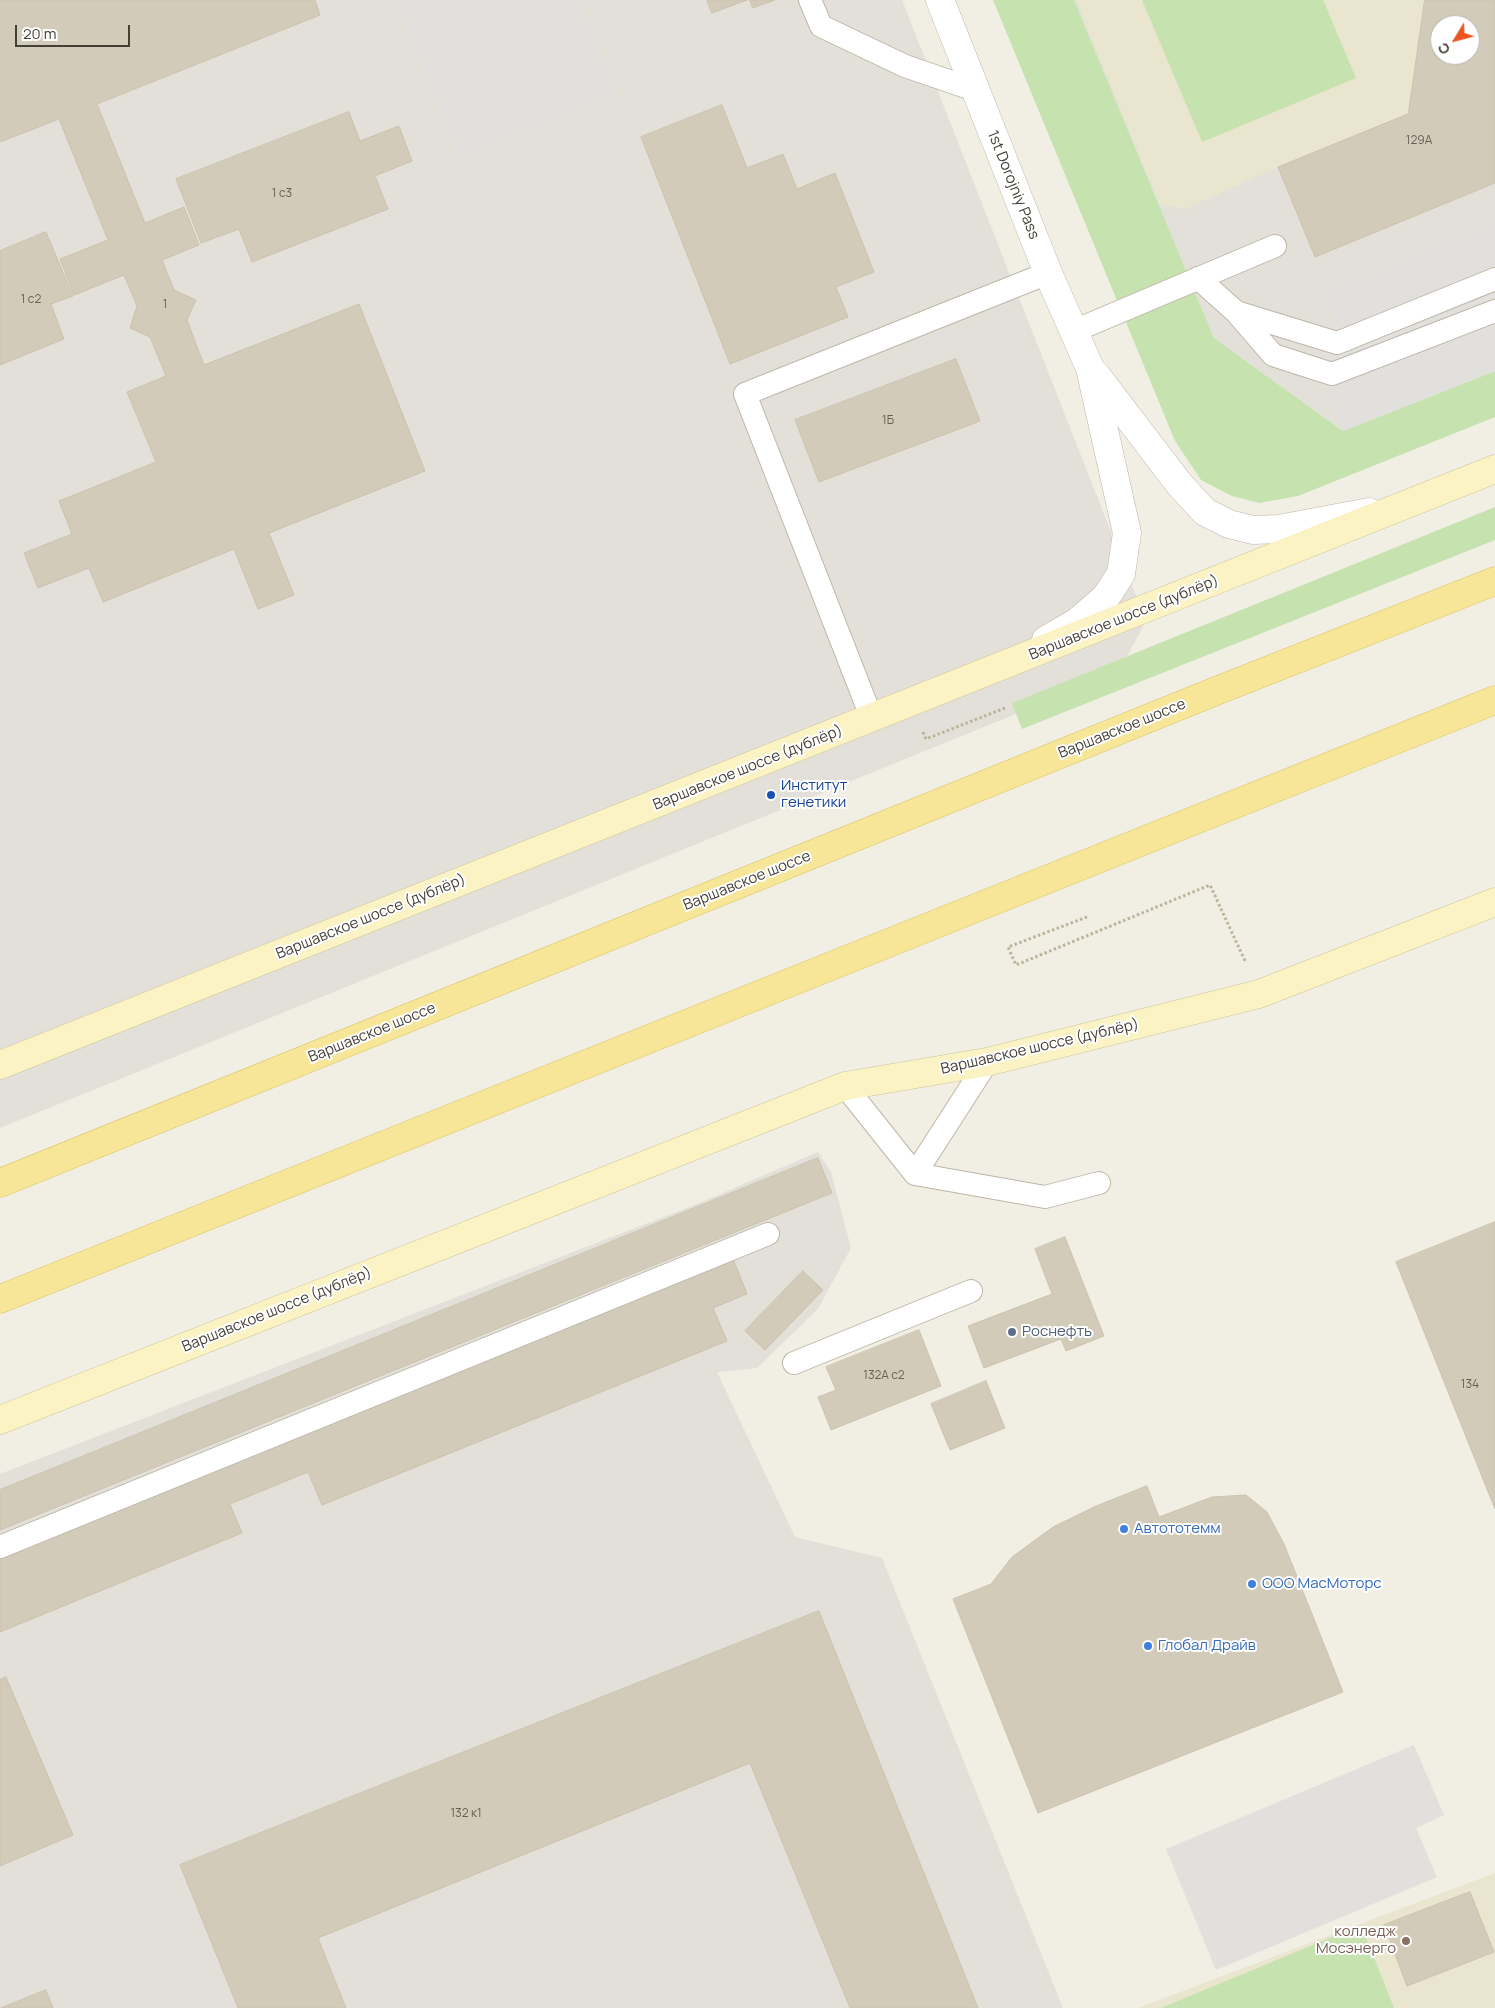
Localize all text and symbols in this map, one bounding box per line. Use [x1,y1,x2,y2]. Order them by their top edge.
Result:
scale bar [18,15,132,47]
north arrow [1430,15,1480,65]
text: 20 m [23,23,56,44]
text: С [1433,39,1454,59]
street label: 1st Dorojniy Pass [983,128,1043,242]
house number: 129А [1406,134,1432,148]
house number: 1 с3 [272,187,292,201]
house number: 1 с2 [21,293,41,307]
house number: 1 [163,298,167,312]
house number: 1Б [882,414,894,428]
street label: Варшавское шоссе (дублёр) [1027,572,1221,664]
street label: Варшавское шоссе [1056,695,1188,763]
street label: Варшавское шоссе (дублёр) [651,722,845,814]
place label: Институт генетики [781,777,847,812]
marker: Институт генетики [765,789,777,801]
street label: Варшавское шоссе [681,847,813,915]
street label: Варшавское шоссе (дублёр) [274,871,468,963]
street label: Варшавское шоссе [306,999,438,1067]
street label: Варшавское шоссе (дублёр) [939,1015,1141,1079]
street label: Варшавское шоссе (дублёр) [180,1264,374,1356]
place label: Роснефть [1022,1323,1092,1341]
marker: Роснефть [1006,1326,1018,1338]
house number: 132А с2 [863,1369,905,1383]
house number: 134 [1461,1378,1479,1392]
place label: Автототемм [1134,1520,1221,1538]
marker: Автототемм [1118,1523,1130,1535]
place label: ООО МасМоторс [1262,1575,1382,1593]
marker: ООО МасМоторс [1246,1578,1258,1590]
place label: Глобал Драйв [1158,1637,1256,1655]
marker: Глобал Драйв [1142,1640,1154,1652]
house number: 132 к1 [450,1807,482,1821]
place label: колледж Мосэнерго [1316,1923,1396,1958]
marker: колледж Мосэнерго [1400,1935,1412,1947]

